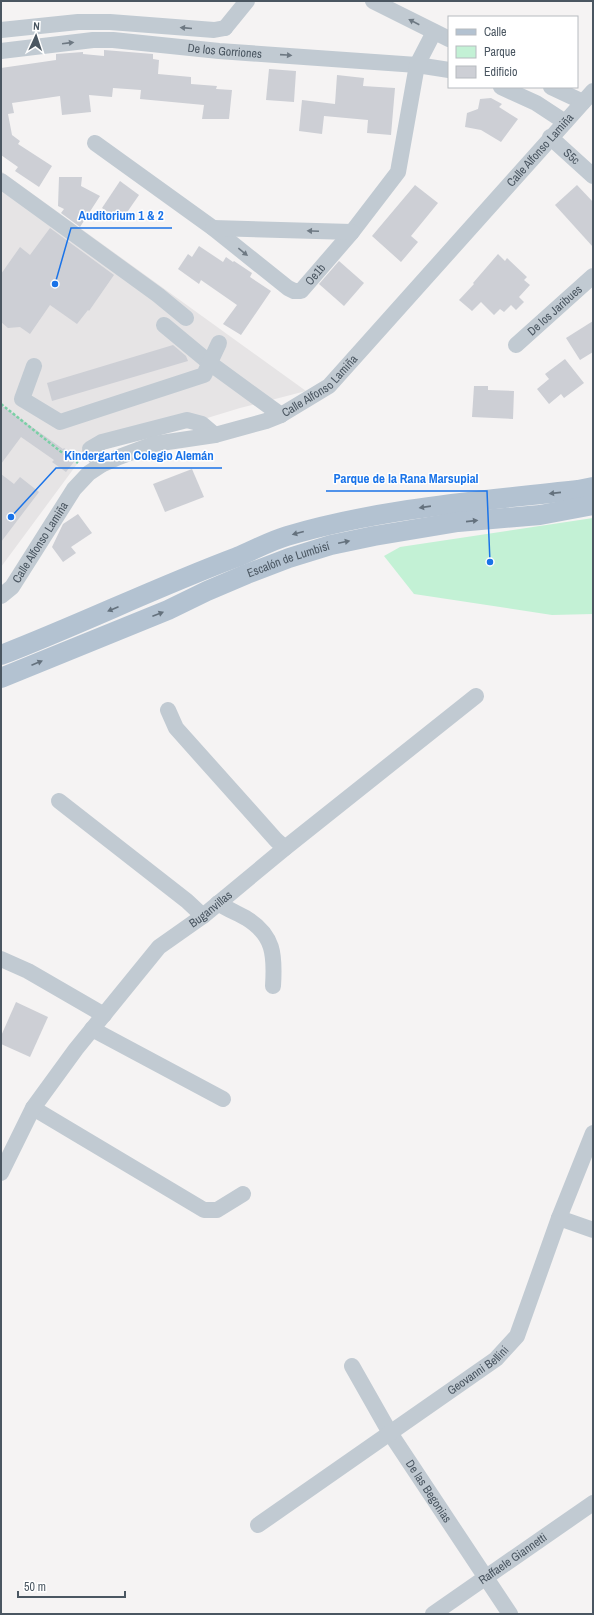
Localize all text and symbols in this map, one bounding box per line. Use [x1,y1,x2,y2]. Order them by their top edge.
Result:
north arrow [16,16,56,56]
legend [448,16,578,88]
text: N [33,19,40,33]
one-way arrow [408,19,420,25]
one-way arrow [180,24,192,31]
text: Calle [484,24,506,40]
one-way arrow [61,40,74,46]
street label: De los Gorriones [187,40,263,62]
text: Parque [484,44,516,60]
one-way arrow [280,52,292,59]
text: Edificio [484,64,517,80]
street label: Calle Alfonso Lamiña [503,110,578,190]
street label: S5c [560,145,583,168]
callout: Auditorium 1 & 2 [71,203,172,228]
text: Auditorium 1 & 2 [78,207,164,224]
one-way arrow [306,228,319,234]
one-way arrow [238,248,249,257]
street label: Oe1b [301,260,329,289]
street label: De los Jaribues [524,281,586,339]
street label: Calle Alfonso Lamiña [279,351,361,421]
callout: Kindergarten Colegio Alemán [56,443,222,468]
text: Kindergarten Colegio Alemán [64,447,214,464]
callout: Parque de la Rana Marsupial [326,466,487,491]
text: Parque de la Rana Marsupial [333,470,479,487]
one-way arrow [549,490,561,496]
street label: Calle Alfonso Lamiña [9,498,72,586]
one-way arrow [419,504,431,510]
one-way arrow [466,518,478,524]
one-way arrow [292,530,304,536]
street label: Escalón de Lumbisí [245,538,332,581]
one-way arrow [338,539,350,545]
one-way arrow [108,606,119,612]
one-way arrow [152,611,164,617]
one-way arrow [32,660,43,666]
street label: Buganvillas [186,887,236,931]
street label: Geovanni Bellini [444,1342,512,1399]
street label: De las Begonias [402,1457,455,1526]
street label: Raffaele Giannetti [475,1529,550,1588]
scale bar [18,1573,125,1599]
text: 50 m [24,1579,46,1595]

